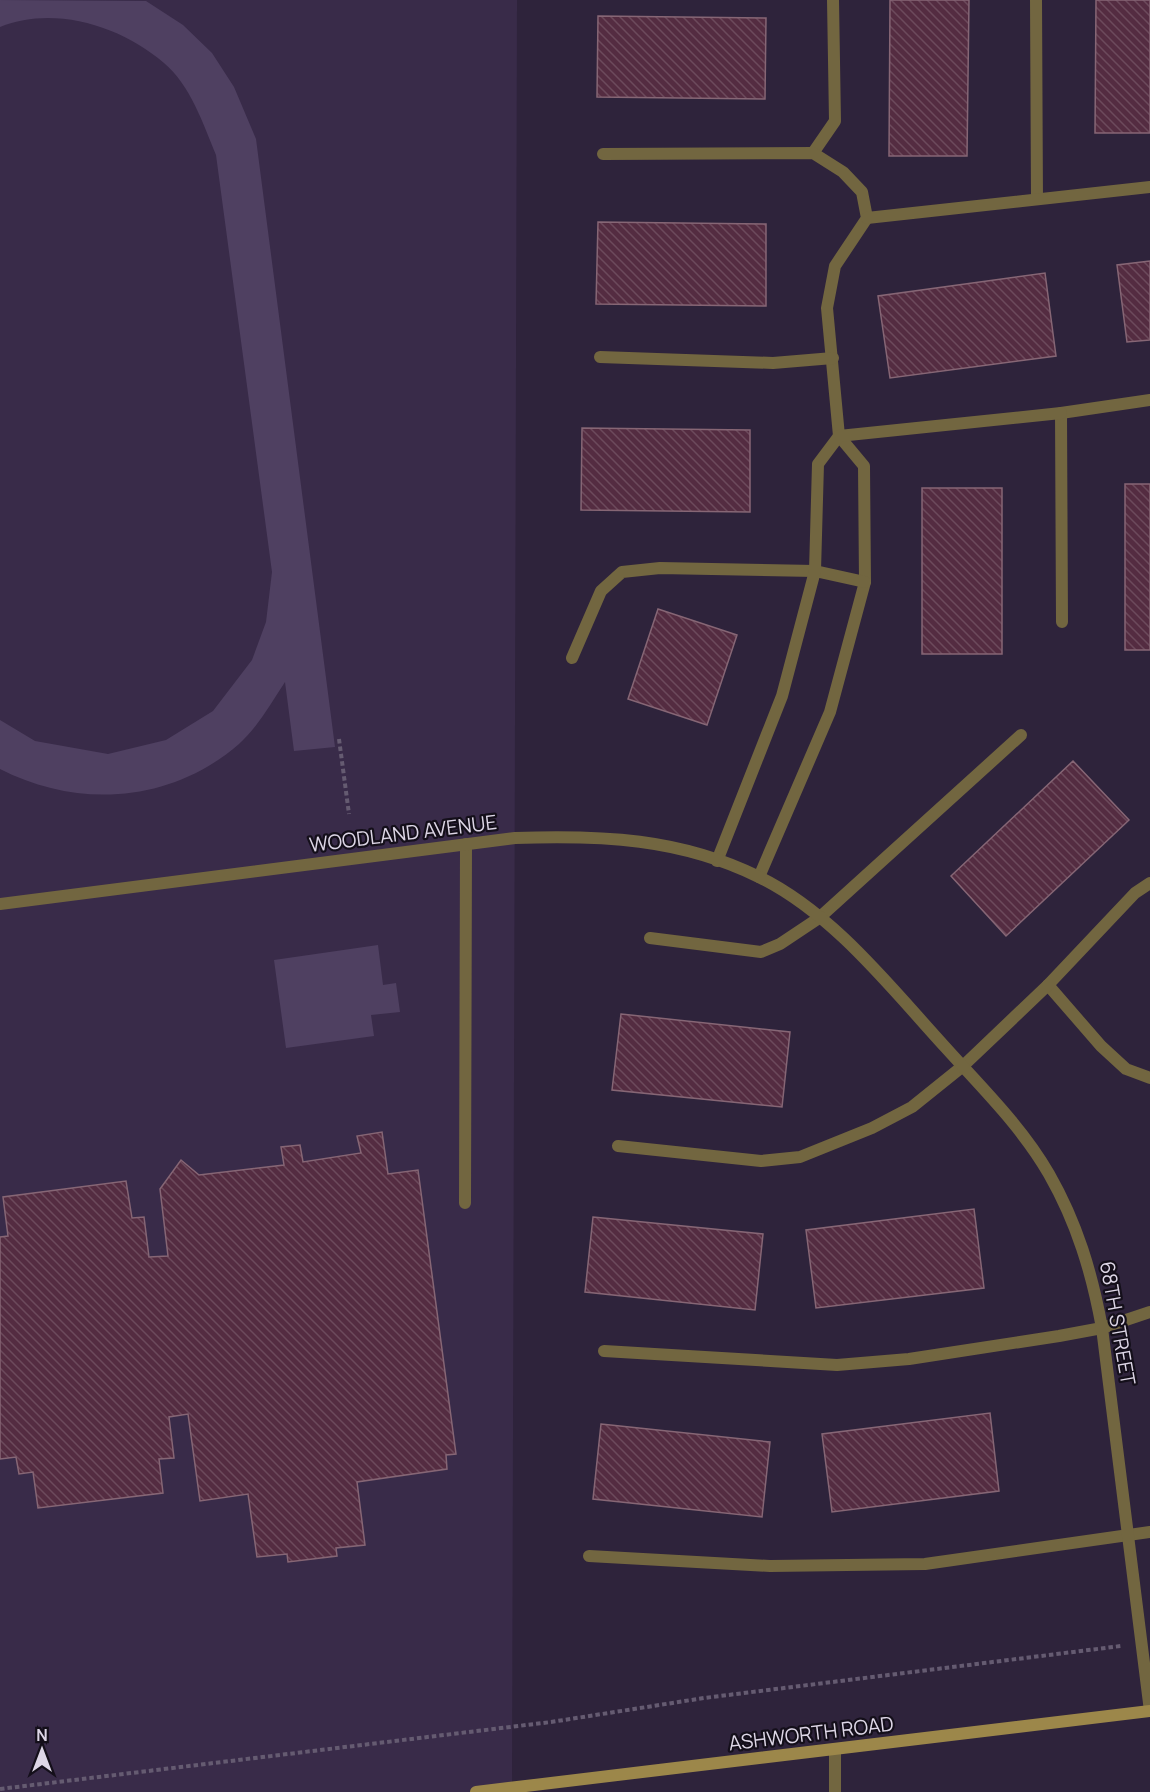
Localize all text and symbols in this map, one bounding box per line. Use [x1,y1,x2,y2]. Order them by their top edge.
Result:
street label: WOODLAND AVENUE [308,808,498,858]
street label: 68TH STREET [1094,1259,1142,1387]
street label: ASHWORTH ROAD [727,1709,895,1757]
north arrow [12,1720,72,1780]
text: N [36,1724,48,1746]

